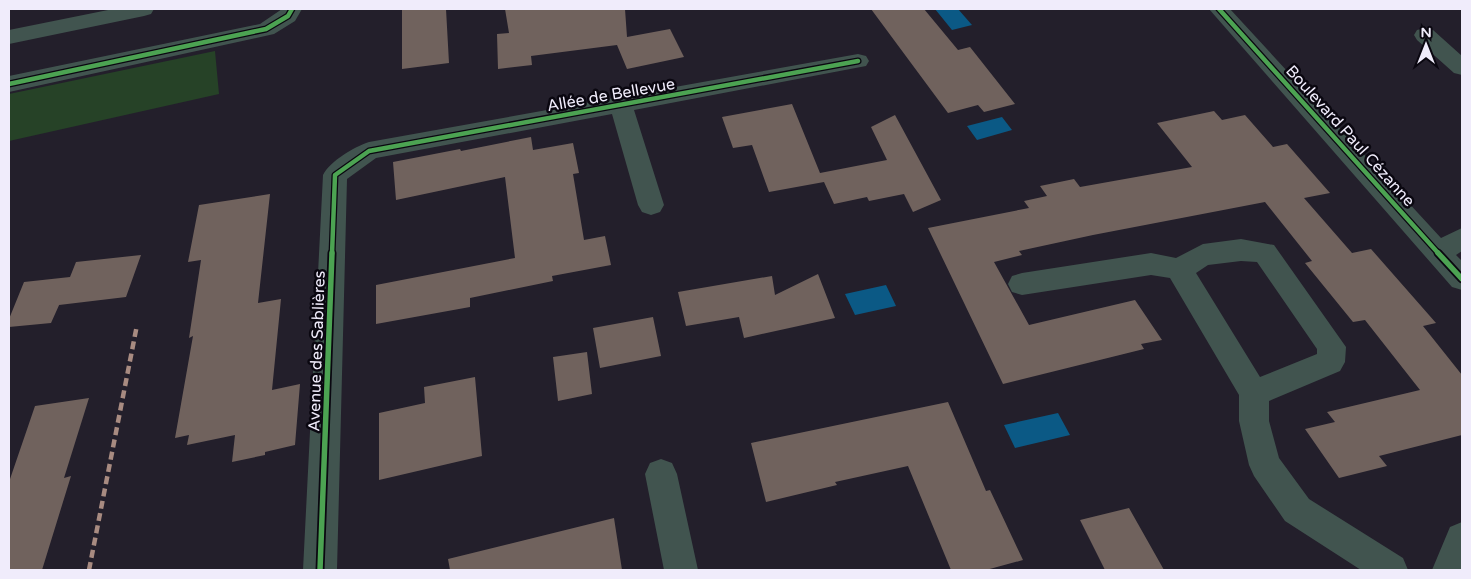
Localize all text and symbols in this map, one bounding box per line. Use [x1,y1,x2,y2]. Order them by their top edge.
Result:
north arrow [1401,20,1451,70]
text: N [1420,24,1432,41]
street label: Boulevard Paul Cézanne [1281,61,1419,211]
street label: Allée de Bellevue [545,74,677,116]
street label: Avenue des Sablières [304,270,330,432]

